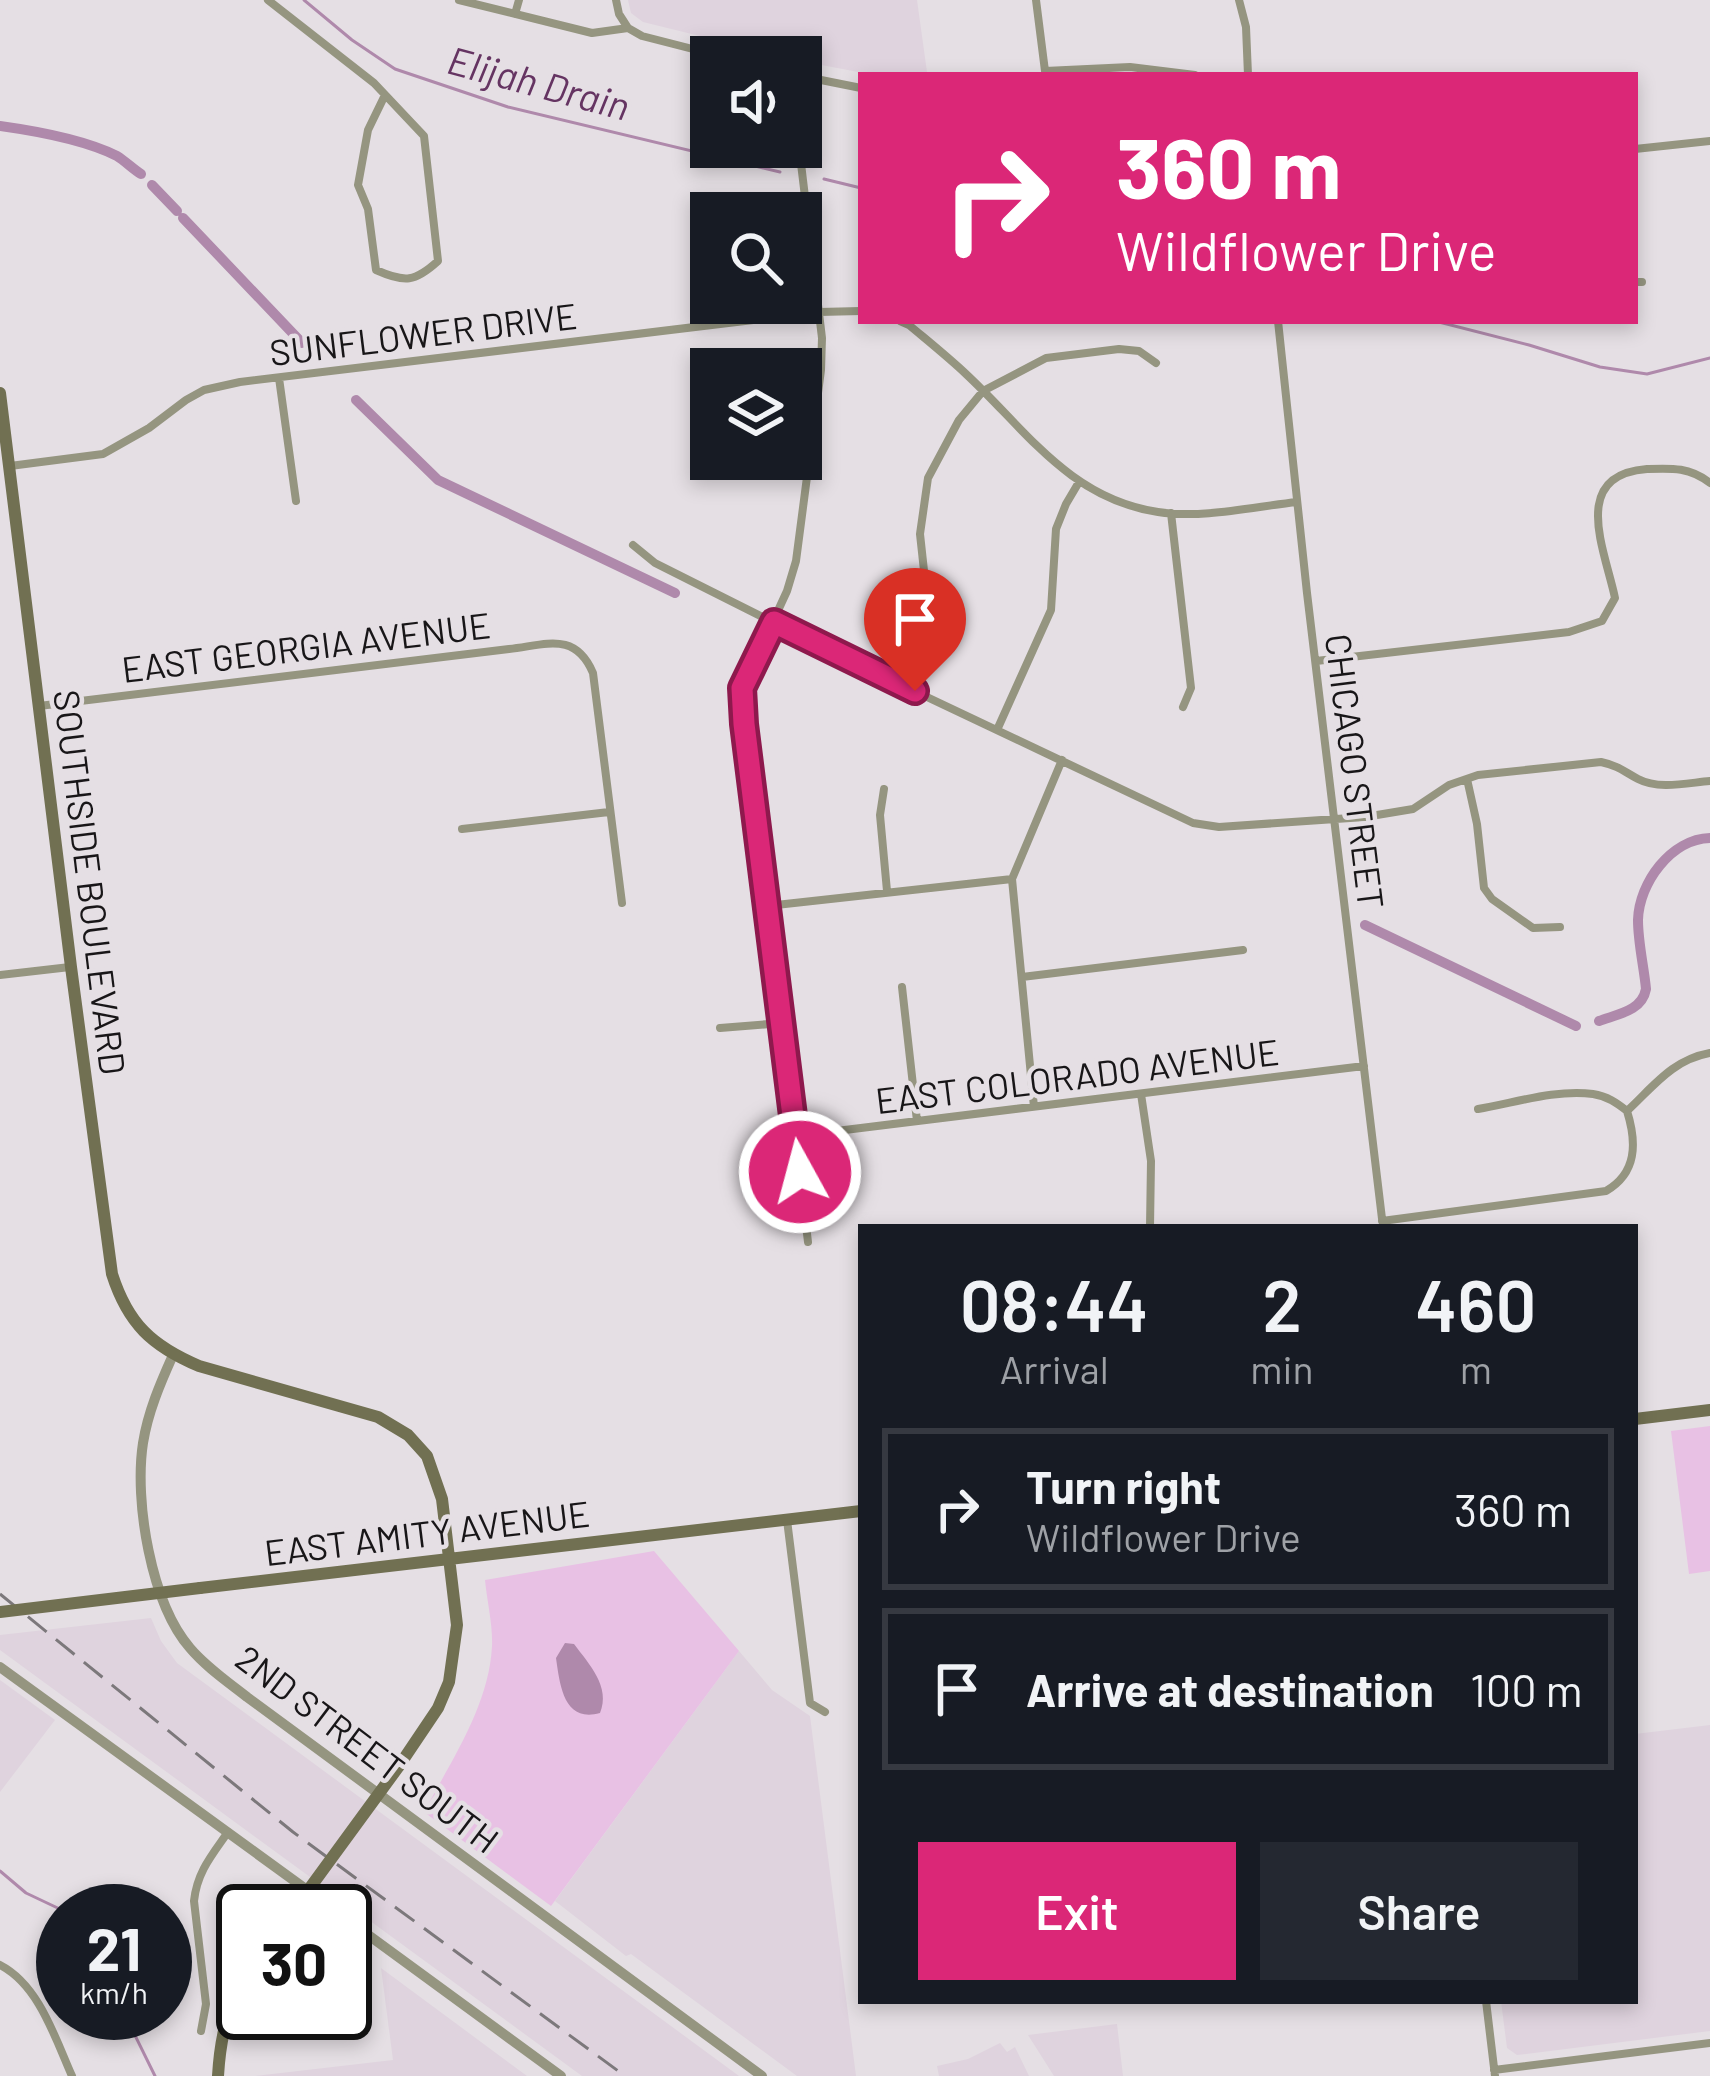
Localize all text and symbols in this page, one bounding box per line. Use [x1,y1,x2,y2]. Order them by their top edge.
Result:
water label: Elijah Drain [443,35,635,129]
map controls [690,36,822,480]
button: sound [690,36,822,168]
text: 360 m [1116,115,1341,216]
icon: right [918,120,1074,276]
button: search [690,192,822,324]
text: Wildflower Drive [1116,217,1497,282]
street label: SUNFLOWER DRIVE [267,293,579,373]
button: layers [690,348,822,480]
pin [864,568,966,691]
icon: arrive [882,586,948,652]
street label: EAST GEORGIA AVENUE [119,602,493,690]
street label: CHICAGO STREET [1318,631,1394,911]
street label: SOUTHSIDE BOULEVARD [46,687,136,1077]
street label: EAST COLORADO AVENUE [873,1029,1281,1121]
position arrow [737,1109,863,1235]
text: 08:44 [960,1260,1149,1346]
text: 2 [1262,1260,1302,1346]
text: 460 [1415,1260,1536,1346]
text: Arrival [1000,1345,1109,1392]
text: min [1250,1345,1314,1392]
text: m [1460,1345,1492,1392]
text: Turn right [1026,1459,1221,1513]
icon: right [924,1476,990,1542]
text: 360 m [1454,1482,1572,1536]
street label: EAST AMITY AVENUE [262,1491,592,1573]
text: Wildflower Drive [1026,1513,1301,1560]
street label: 2ND STREET SOUTH [228,1635,508,1861]
icon: arrive [924,1656,990,1722]
text: Arrive at destination [1026,1662,1434,1716]
text: 100 m [1470,1662,1583,1716]
button: Exit [918,1842,1236,1980]
button: Share [1260,1842,1578,1980]
speed limit sign: 30 [216,1884,372,2040]
text: 21 [87,1911,141,1983]
text: km/h [80,1974,148,2010]

